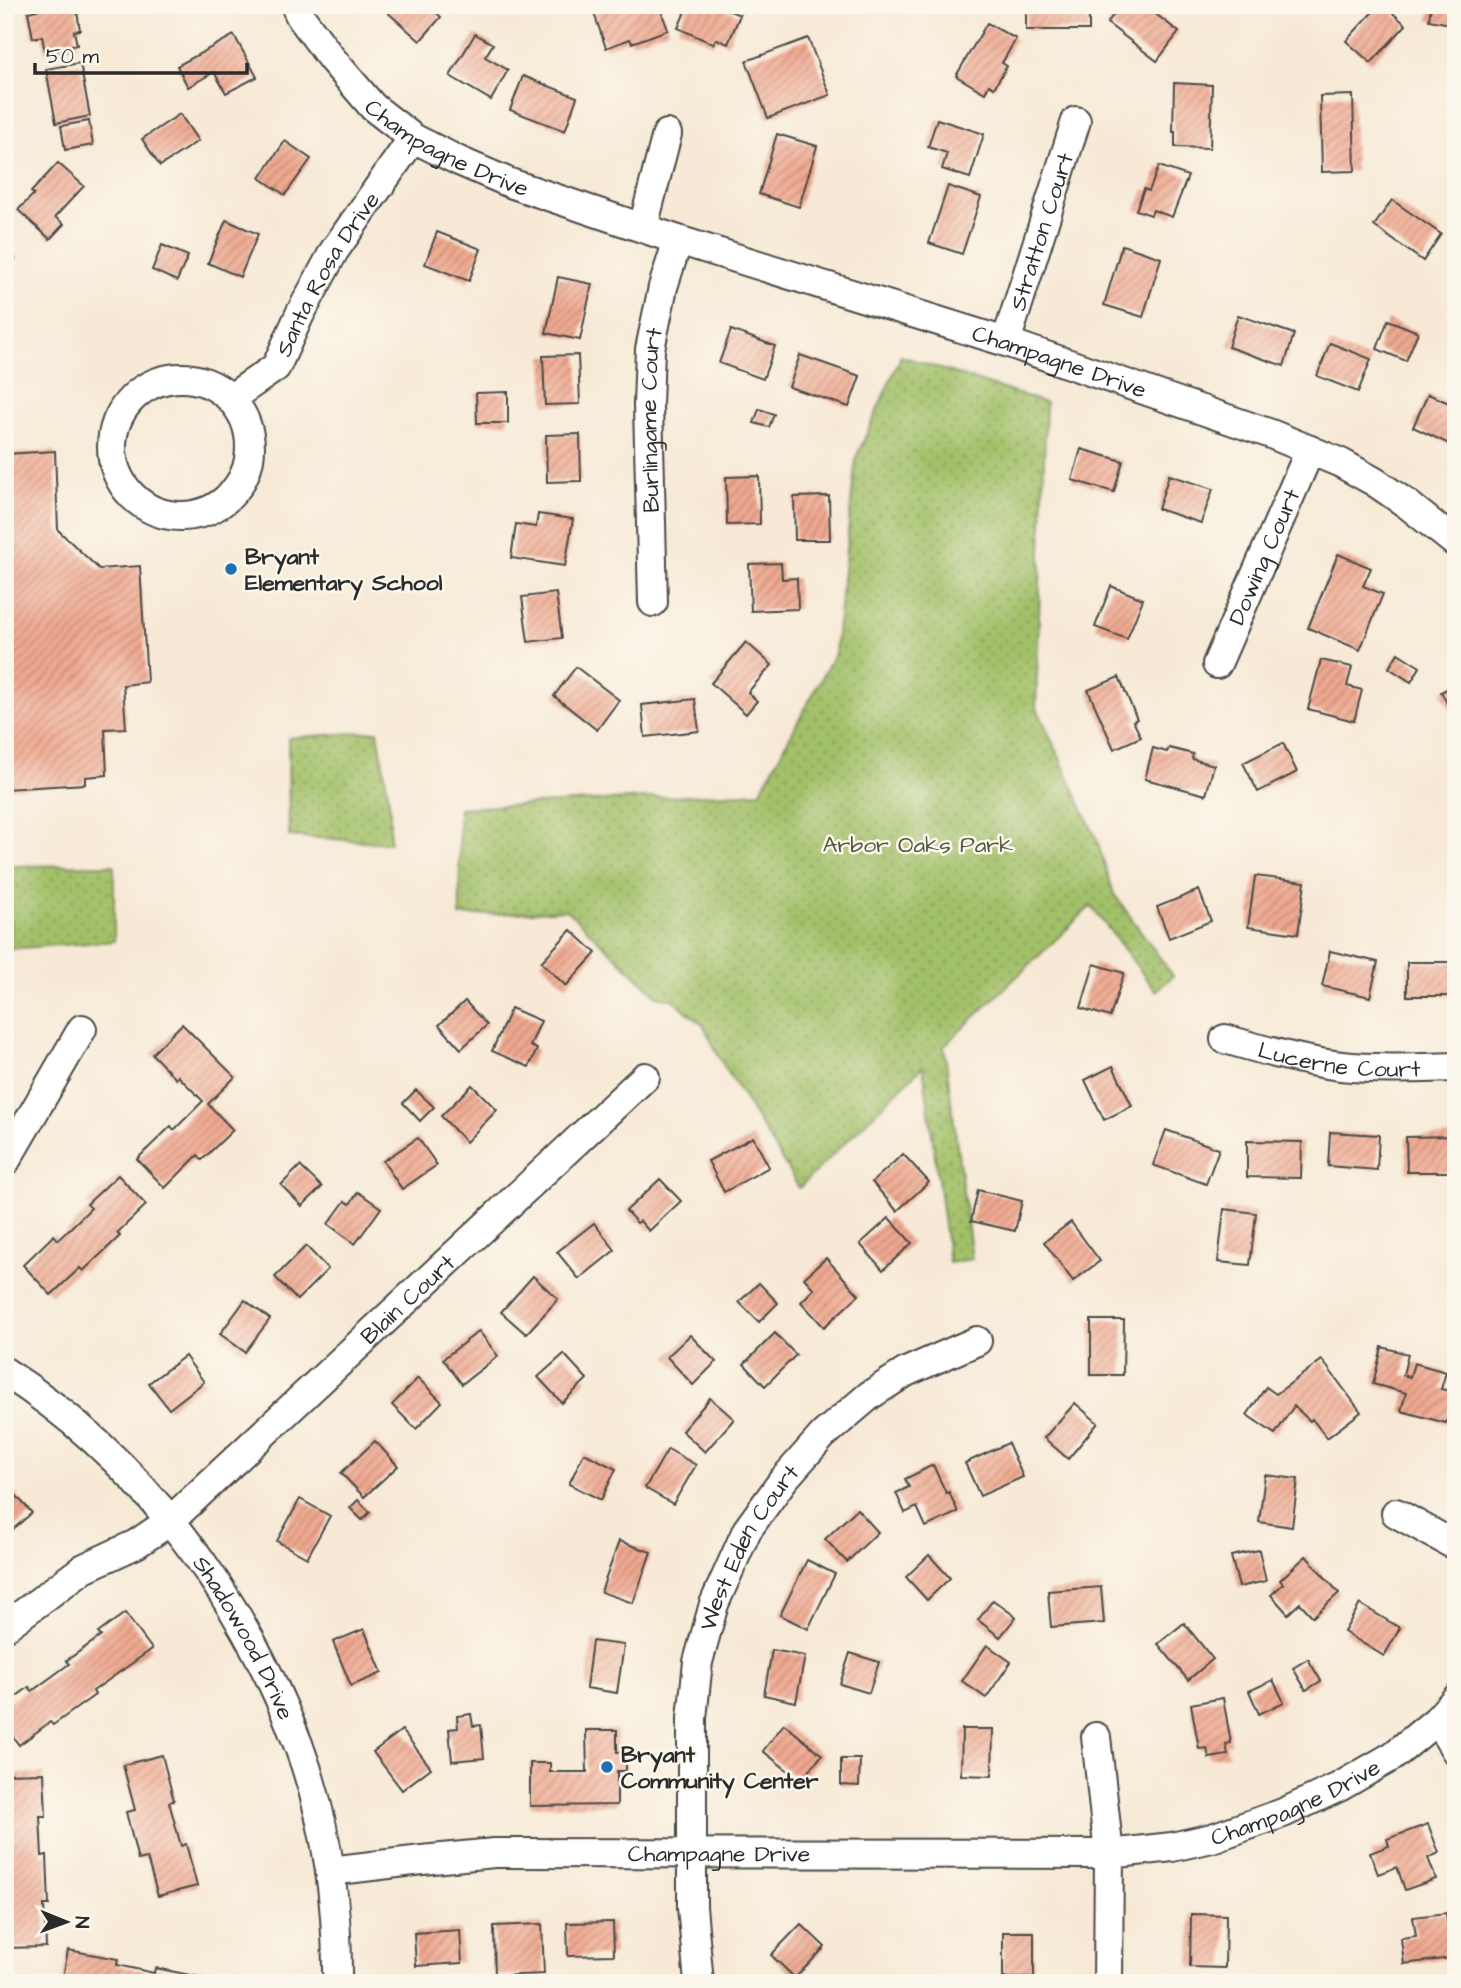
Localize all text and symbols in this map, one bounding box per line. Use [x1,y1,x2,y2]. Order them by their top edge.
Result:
scale bar [35,32,247,76]
text: 50 m [46,42,100,71]
street label: Champagne Drive [358,91,533,205]
street label: Stratton Court [1002,148,1082,315]
street label: Santa Rosa Drive [268,186,388,362]
street label: Champagne Drive [968,317,1151,407]
street label: Burlingame Court [633,324,671,513]
street label: Dowing Court [1221,483,1308,630]
place label: Bryant Elementary School [245,541,443,601]
marker: Bryant Elementary School [223,561,239,577]
park label: Arbor Oaks Park [823,829,1013,861]
street label: Lucerne Court [1255,1034,1422,1085]
street label: Blain Court [354,1247,463,1352]
street label: West Eden Court [692,1457,807,1634]
street label: Shadowood Drive [185,1549,302,1725]
place label: Bryant Community Center [621,1739,819,1799]
street label: Champagne Drive [1206,1752,1386,1854]
marker: Bryant Community Center [599,1759,615,1775]
street label: Champagne Drive [628,1838,810,1871]
north arrow [32,1886,102,1956]
text: N [68,1916,95,1929]

